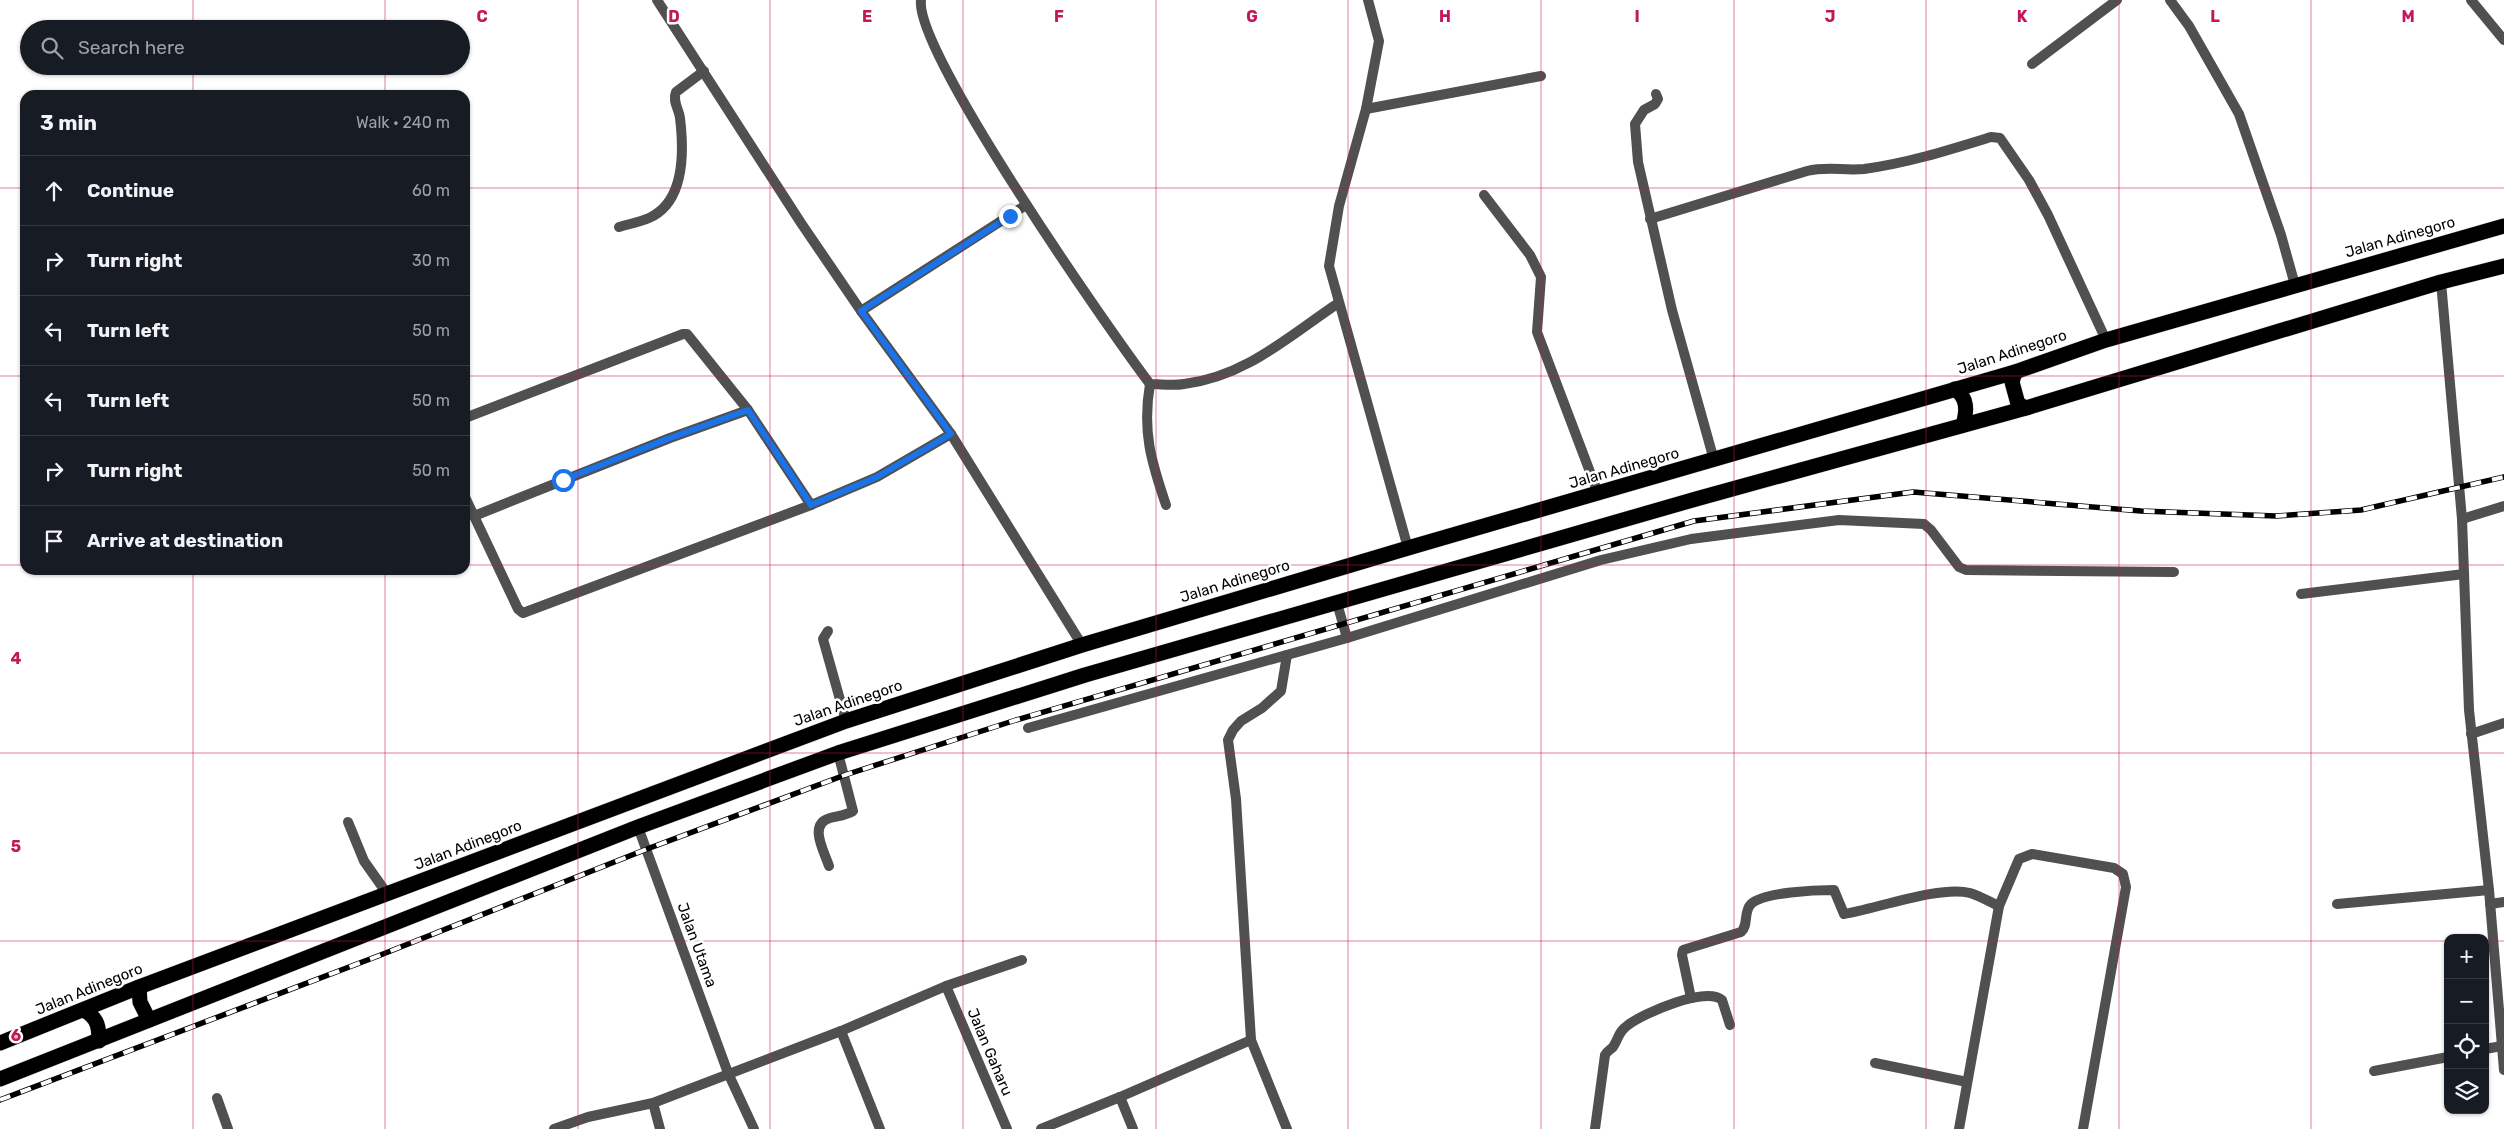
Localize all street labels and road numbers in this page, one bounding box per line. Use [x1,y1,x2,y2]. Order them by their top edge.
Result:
street label: Jalan Adinegoro [2343,213,2457,261]
street label: Jalan Adinegoro [1955,326,2069,378]
street label: Jalan Adinegoro [1567,444,1681,492]
street label: Jalan Adinegoro [1178,556,1292,606]
street label: Jalan Adinegoro [791,676,905,730]
street label: Jalan Adinegoro [412,816,524,874]
street label: Jalan Utama [673,900,721,990]
street label: Jalan Adinegoro [33,959,145,1019]
street label: Jalan Gaharu [964,1006,1016,1098]

